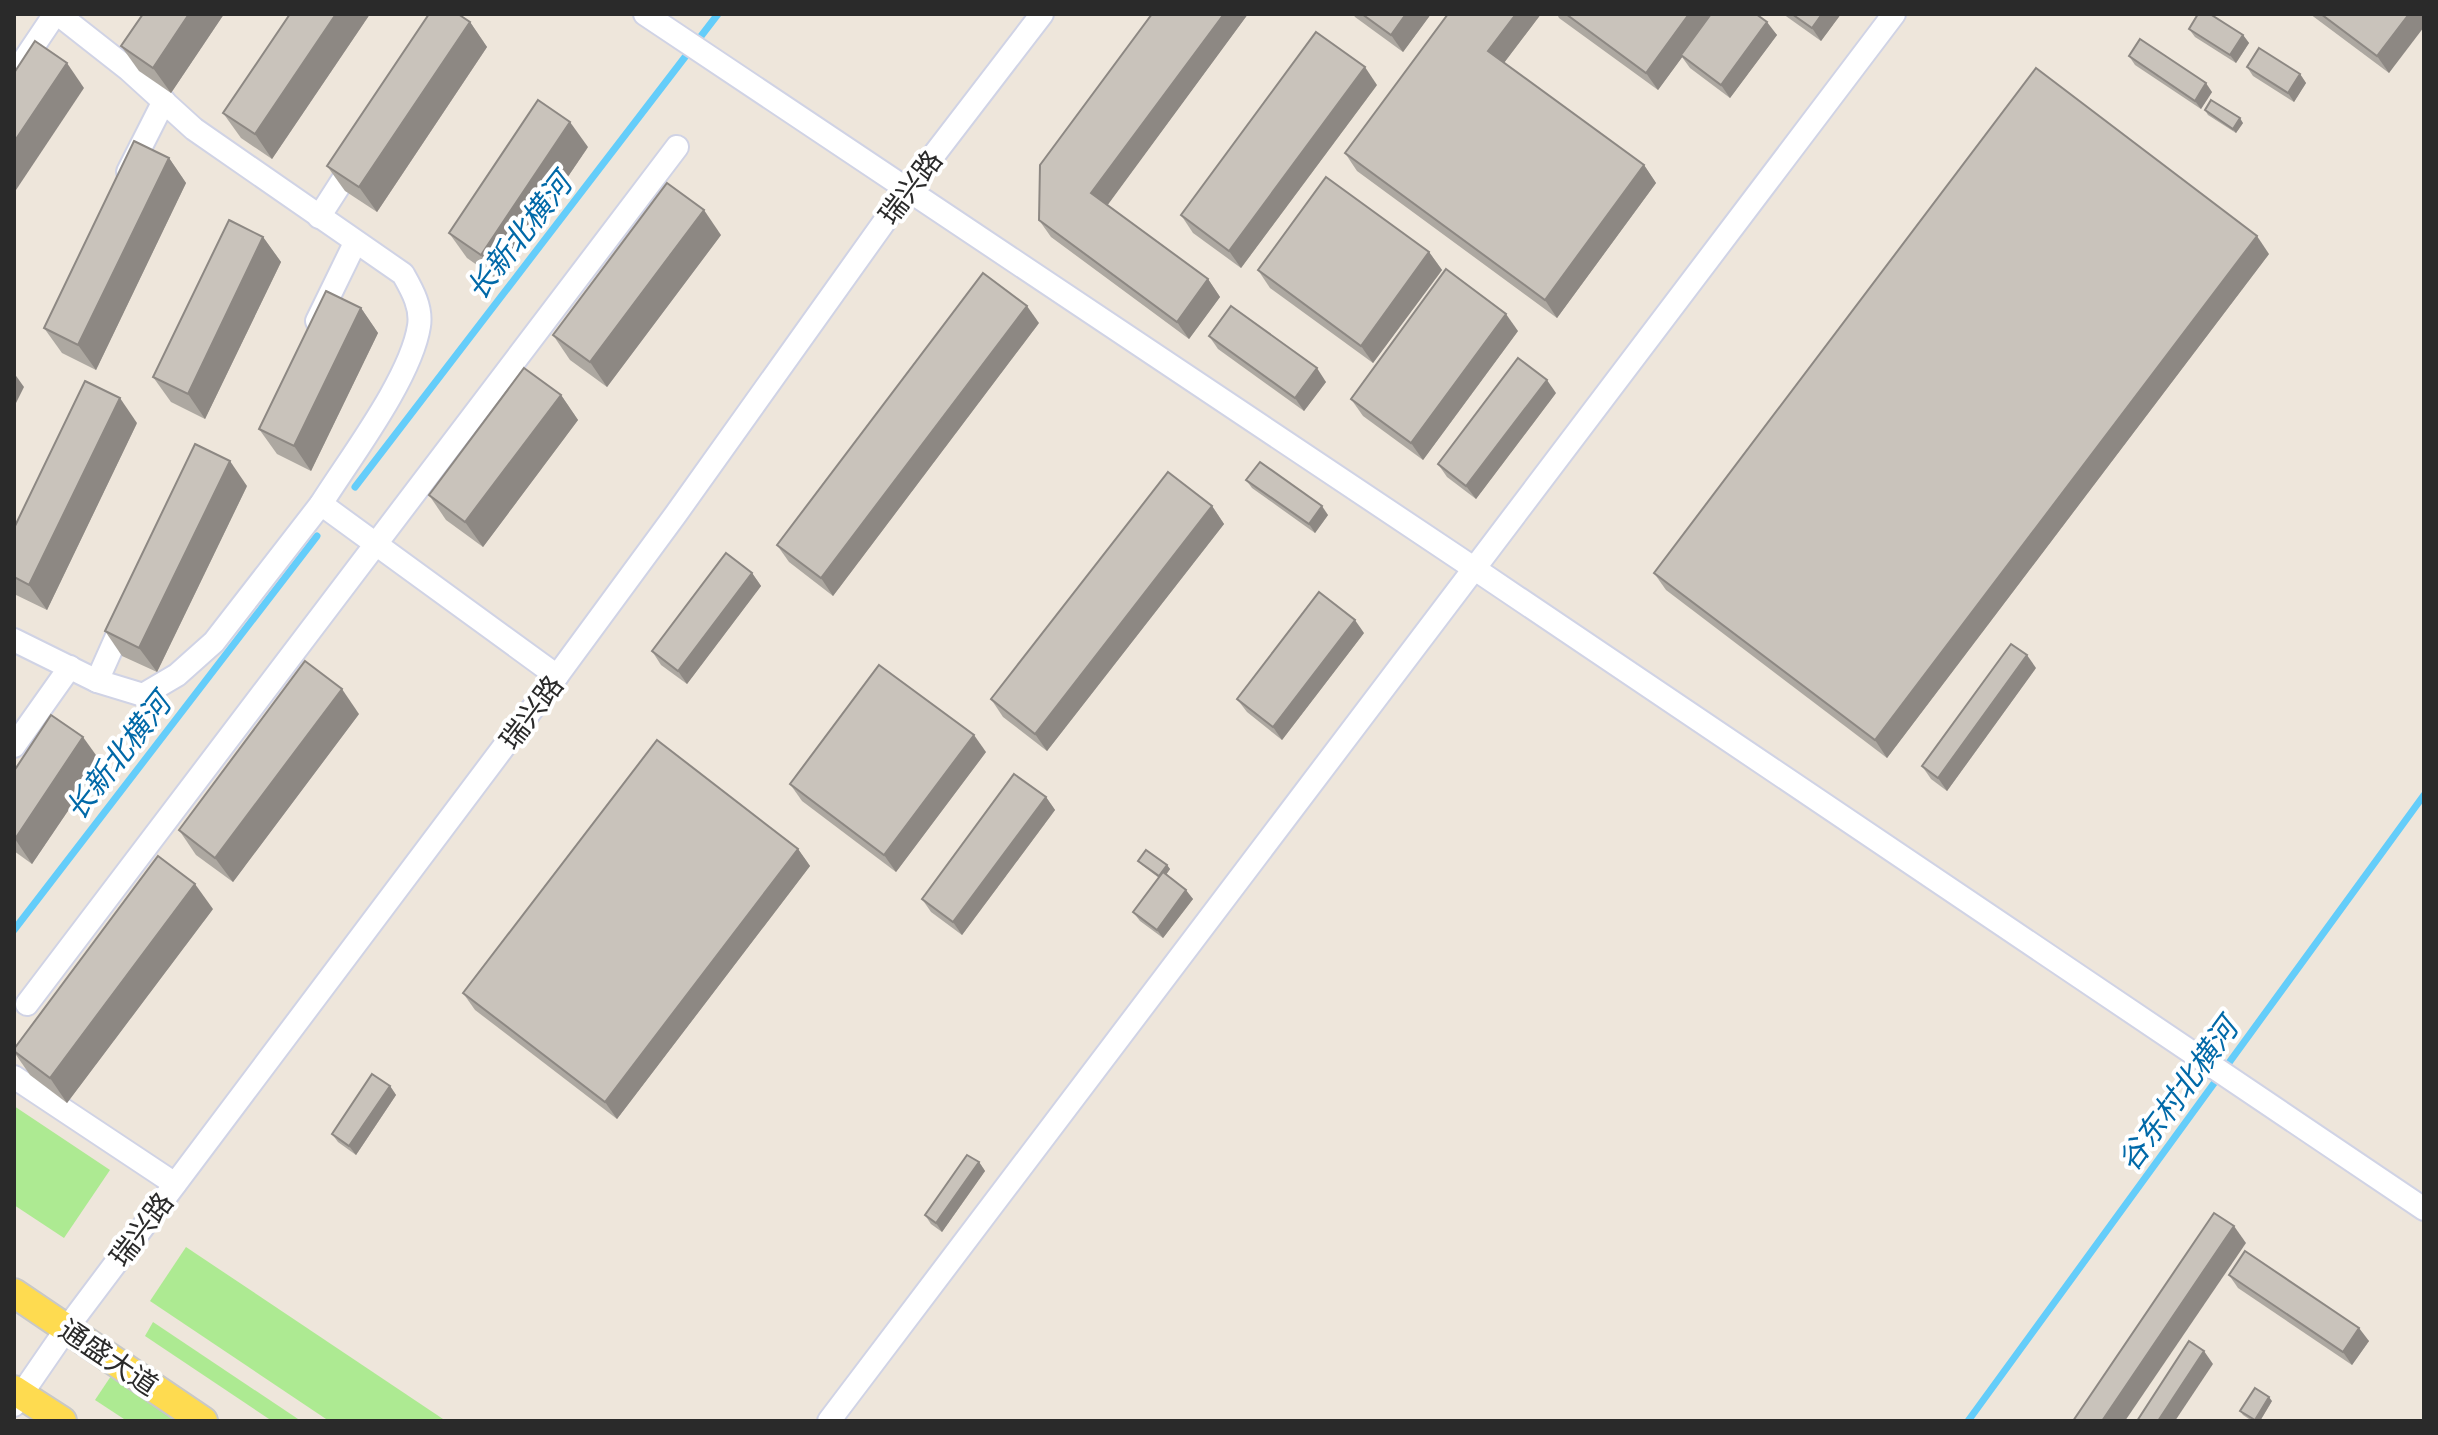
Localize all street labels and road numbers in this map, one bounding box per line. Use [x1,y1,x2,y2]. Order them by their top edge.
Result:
street label: 瑞兴路 [870,142,950,232]
street label: 瑞兴路 [491,667,571,757]
street label: 瑞兴路 [101,1184,181,1274]
street label: 通盛大道 [52,1310,166,1404]

